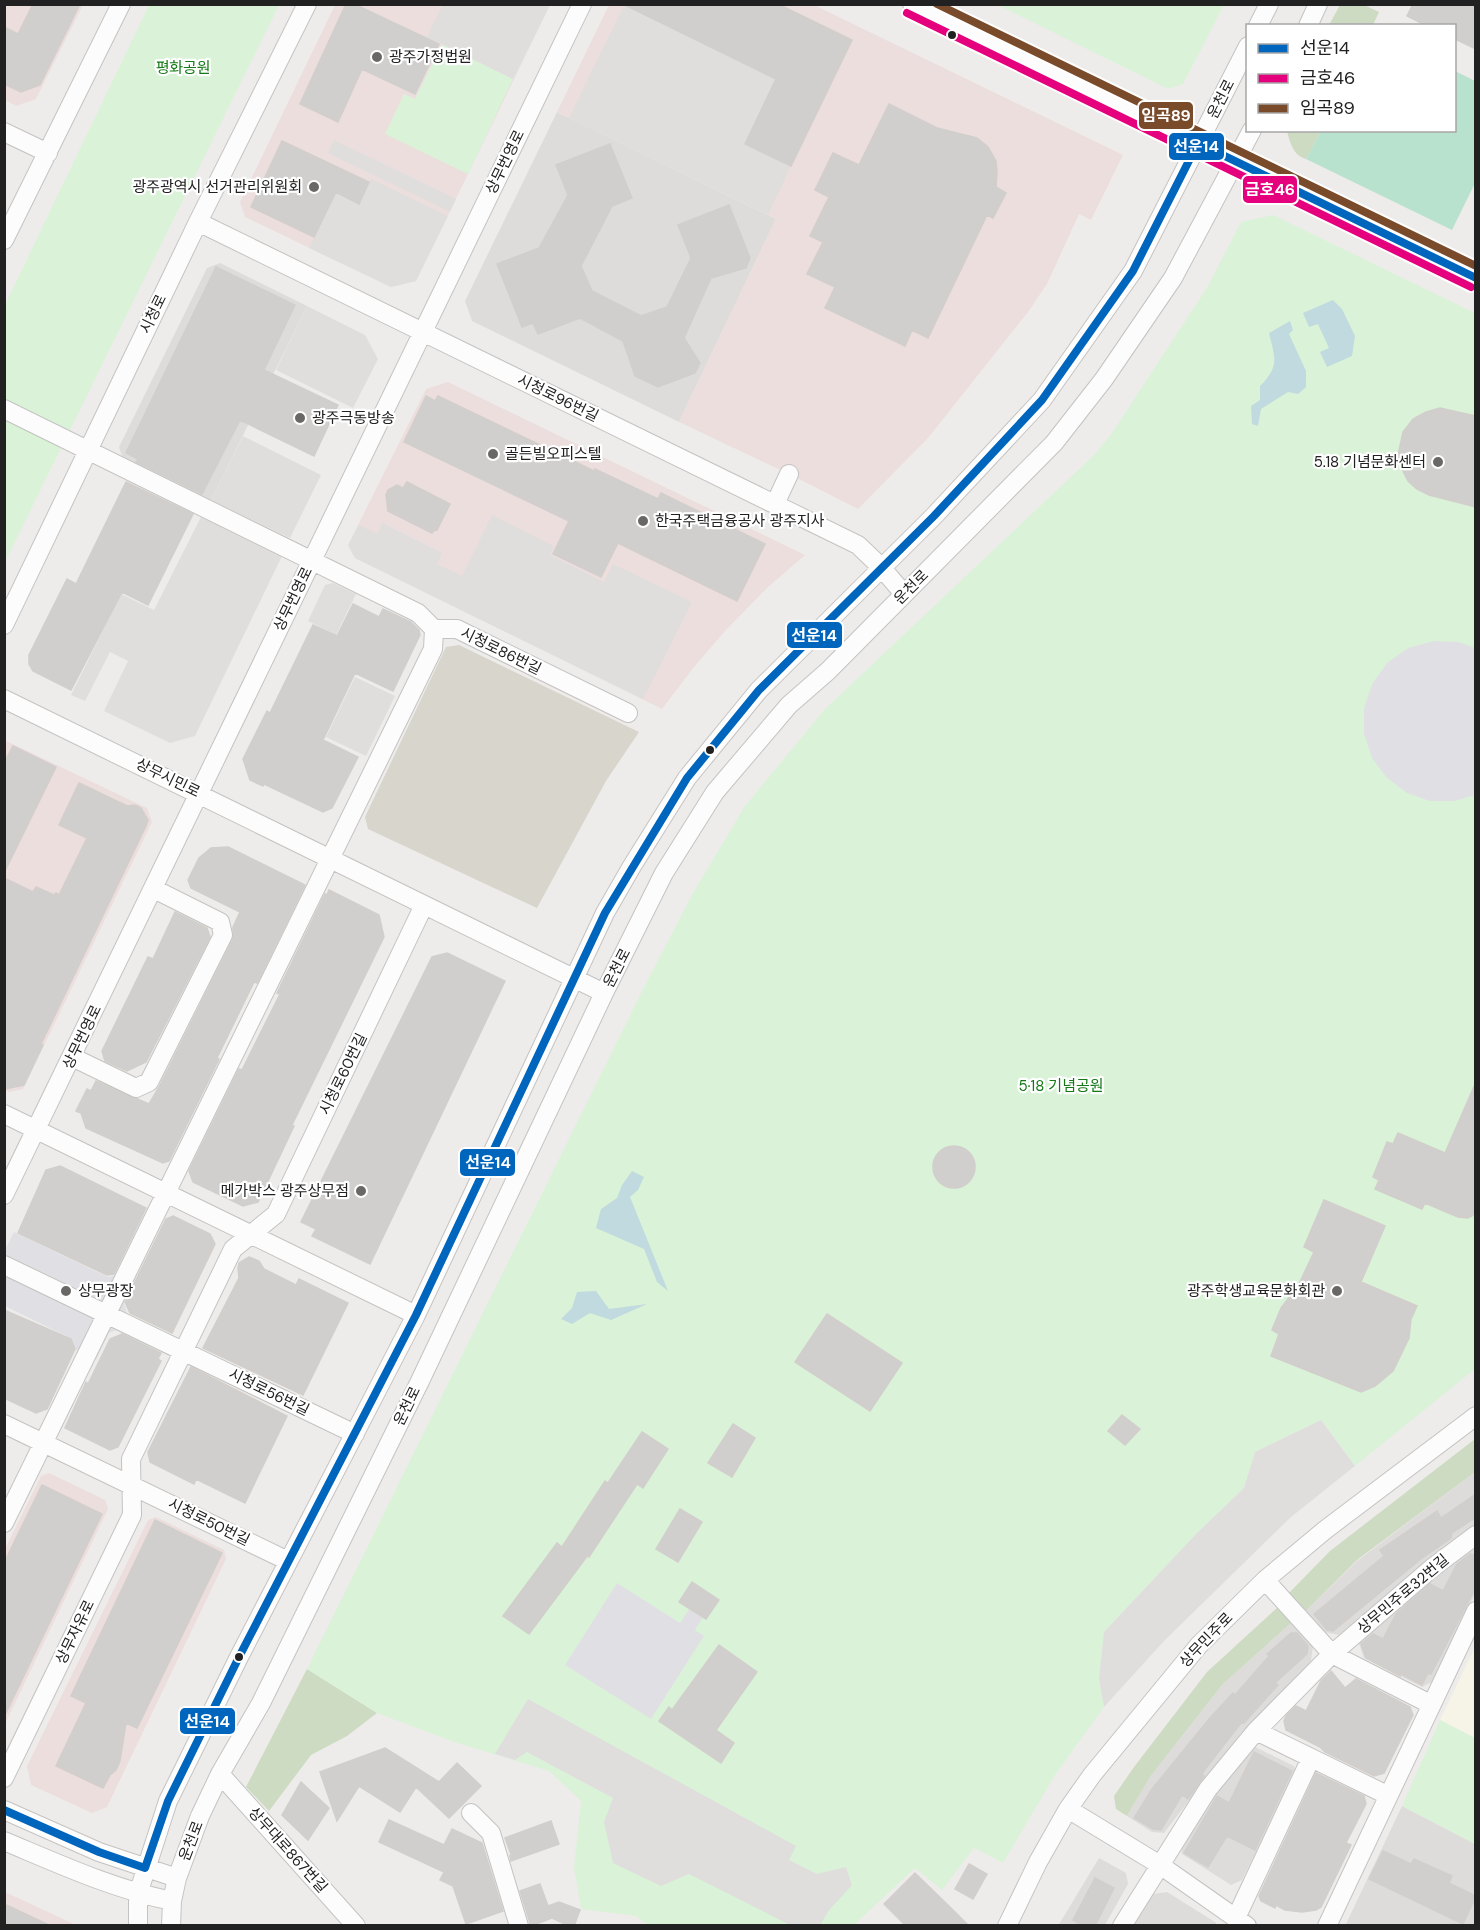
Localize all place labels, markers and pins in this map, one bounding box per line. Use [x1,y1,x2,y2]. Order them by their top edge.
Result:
unlabelled marker [946,29,958,41]
place label: 광주가정법원 [389,47,472,67]
marker: 광주가정법원 [370,50,384,64]
place label: 광주광역시 선거관리위원회 [132,177,302,197]
marker: 광주광역시 선거관리위원회 [307,180,321,194]
place label: 광주극동방송 [312,408,395,428]
marker: 광주극동방송 [293,411,307,425]
place label: 골든빌오피스텔 [505,444,602,464]
marker: 골든빌오피스텔 [486,447,500,461]
place label: 5.18 기념문화센터 [1314,452,1426,472]
marker: 5.18 기념문화센터 [1431,455,1445,469]
place label: 한국주택금융공사 광주지사 [655,511,825,531]
marker: 한국주택금융공사 광주지사 [636,514,650,528]
unlabelled marker [704,744,716,756]
place label: 메가박스 광주상무점 [221,1181,349,1201]
marker: 메가박스 광주상무점 [354,1184,368,1198]
place label: 상무광장 [78,1281,133,1301]
place label: 광주학생교육문화회관 [1187,1281,1325,1301]
marker: 상무광장 [59,1284,73,1298]
marker: 광주학생교육문화회관 [1330,1284,1344,1298]
unlabelled marker [233,1651,245,1663]

